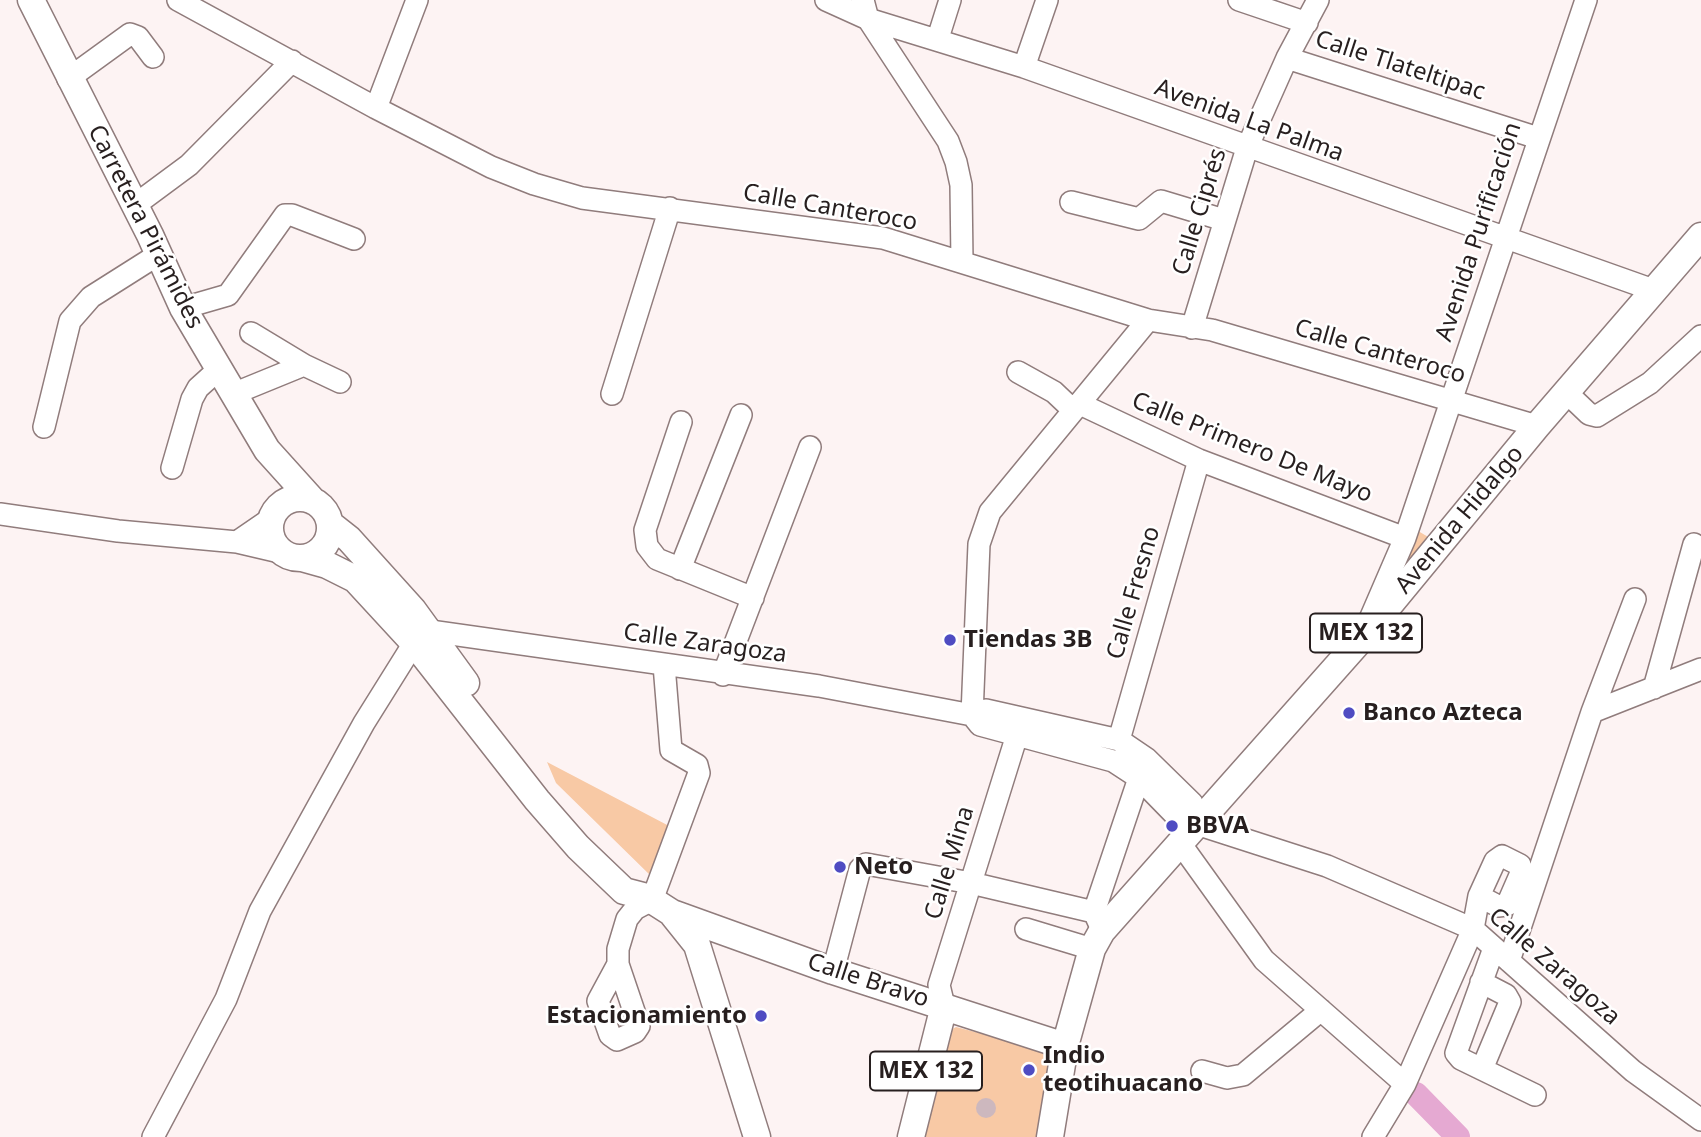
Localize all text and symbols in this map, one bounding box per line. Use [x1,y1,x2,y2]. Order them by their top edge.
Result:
street label: Calle Tlateltipac [1311,25,1489,107]
street label: Avenida La Palma [1151,73,1347,169]
street label: Avenida Purificación [1430,119,1528,345]
street label: Carretera Pirámides [81,120,209,334]
street label: Calle Ciprés [1167,145,1233,279]
street label: Calle Canteroco [741,178,919,238]
street label: Calle Canteroco [1291,314,1469,390]
street label: Calle Primero De Mayo [1128,387,1376,509]
street label: Avenida Hidalgo [1390,440,1530,600]
street label: Calle Fresno [1101,523,1167,663]
road number: MEX 132 [1310,614,1422,652]
street label: Calle Zaragoza [621,618,789,670]
place label: Tiendas 3B [964,626,1092,654]
marker: Tiendas 3B [942,632,958,648]
place label: Banco Azteca [1363,699,1523,727]
marker: Banco Azteca [1341,705,1357,721]
street label: Calle Mina [919,803,981,923]
place label: BBVA [1186,812,1249,840]
marker: BBVA [1164,818,1180,834]
place label: Neto [854,853,913,881]
marker: Neto [832,859,848,875]
street label: Calle Zaragoza [1482,902,1626,1032]
street label: Calle Bravo [804,948,932,1014]
place label: Estacionamiento [546,1002,747,1030]
marker: Estacionamiento [753,1008,769,1024]
place label: Indio teotihuacano [1043,1042,1203,1098]
road number: MEX 132 [870,1052,982,1090]
marker: Indio teotihuacano [1021,1062,1037,1078]

